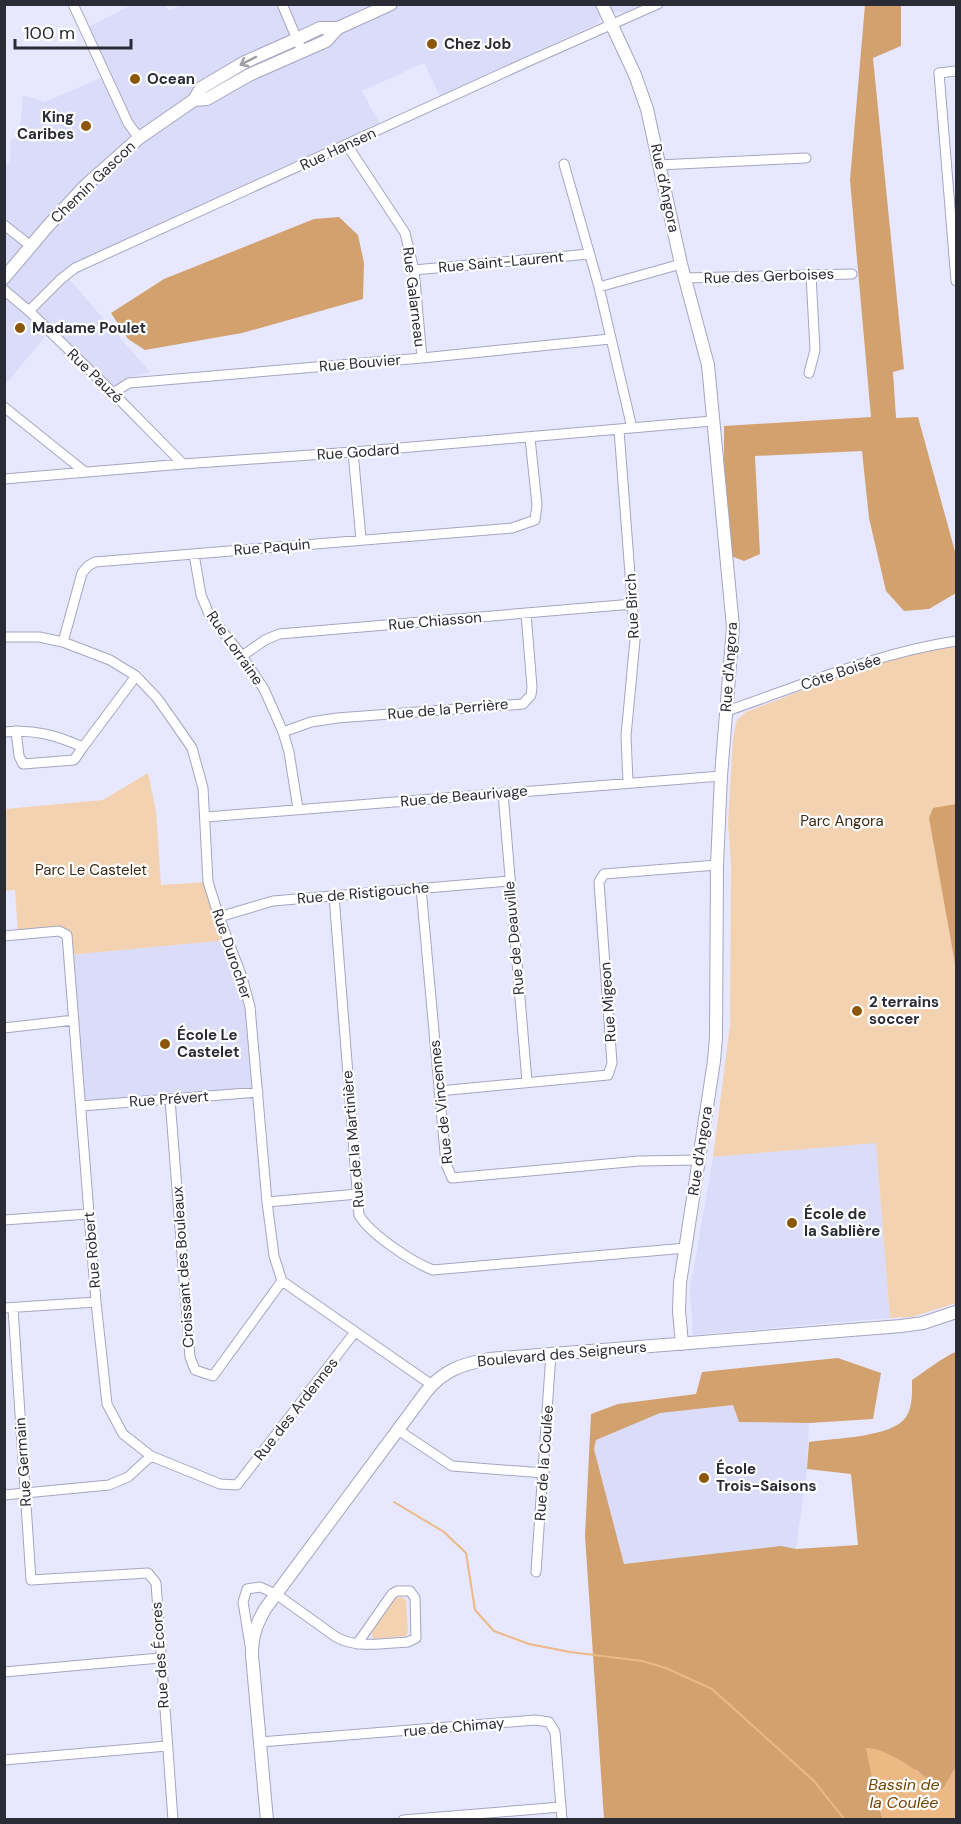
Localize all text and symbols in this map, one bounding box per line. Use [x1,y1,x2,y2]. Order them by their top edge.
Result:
scale bar [15,12,130,50]
text: 100 m [24,21,75,45]
place label: Chez Job [444,34,512,54]
marker: Chez Job [425,37,439,51]
one-way arrow [239,56,257,67]
place label: Ocean [147,69,195,89]
marker: Ocean [128,72,142,86]
place label: King Caribes [17,107,74,144]
marker: King Caribes [79,119,93,133]
street label: Rue Hansen [297,123,379,175]
street label: Chemin Gascon [46,136,140,228]
street label: Rue d'Angora [646,142,684,234]
street label: Rue Galarneau [398,246,430,348]
street label: Rue Saint-Laurent [437,247,565,277]
street label: Rue des Gerboises [704,264,834,288]
place label: Madame Poulet [32,318,146,338]
marker: Madame Poulet [13,321,27,335]
street label: Rue Pauzé [63,344,127,408]
street label: Rue Bouvier [318,349,402,377]
street label: Rue Godard [316,439,400,465]
street label: Rue Paquin [233,534,311,560]
street label: Rue Birch [620,573,644,639]
street label: Rue Lorraine [202,607,268,689]
street label: Rue Chiasson [387,607,483,635]
street label: Rue d'Angora [716,621,742,713]
street label: Côte Boisée [798,649,884,695]
street label: Rue de la Perrière [387,694,509,724]
street label: Rue de Beaurivage [400,780,528,812]
park label: Parc Angora [800,811,884,831]
park label: Parc Le Castelet [35,860,147,880]
street label: Rue de Ristigouche [296,877,430,909]
street label: Rue de Deauville [499,880,529,996]
street label: Rue Durocher [207,906,257,1002]
street label: Rue Migeon [595,961,621,1043]
place label: 2 terrains soccer [869,992,939,1029]
marker: 2 terrains soccer [850,1004,864,1018]
place label: École Le Castelet [177,1025,239,1062]
marker: École Le Castelet [158,1037,172,1051]
street label: Rue de Vincennes [425,1039,457,1165]
street label: Rue de la Martinière [337,1070,369,1208]
street label: Rue Prévert [129,1086,210,1112]
street label: Rue d'Angora [683,1105,717,1197]
street label: Croissant des Bouleaux [167,1185,199,1349]
place label: École de la Sablière [804,1204,880,1241]
street label: Rue Robert [79,1211,105,1289]
marker: École de la Sablière [785,1216,799,1230]
street label: Boulevard des Seigneurs [476,1337,648,1371]
street label: Rue des Ardennes [249,1353,343,1465]
street label: Rue de la Coulée [530,1404,558,1522]
street label: Rue Germain [10,1417,36,1507]
place label: École Trois-Saisons [716,1459,816,1496]
marker: École Trois-Saisons [697,1471,711,1485]
street label: Rue des Écores [146,1601,174,1709]
street label: rue de Chimay [403,1713,506,1741]
water label: Bassin de la Coulée [868,1774,940,1813]

